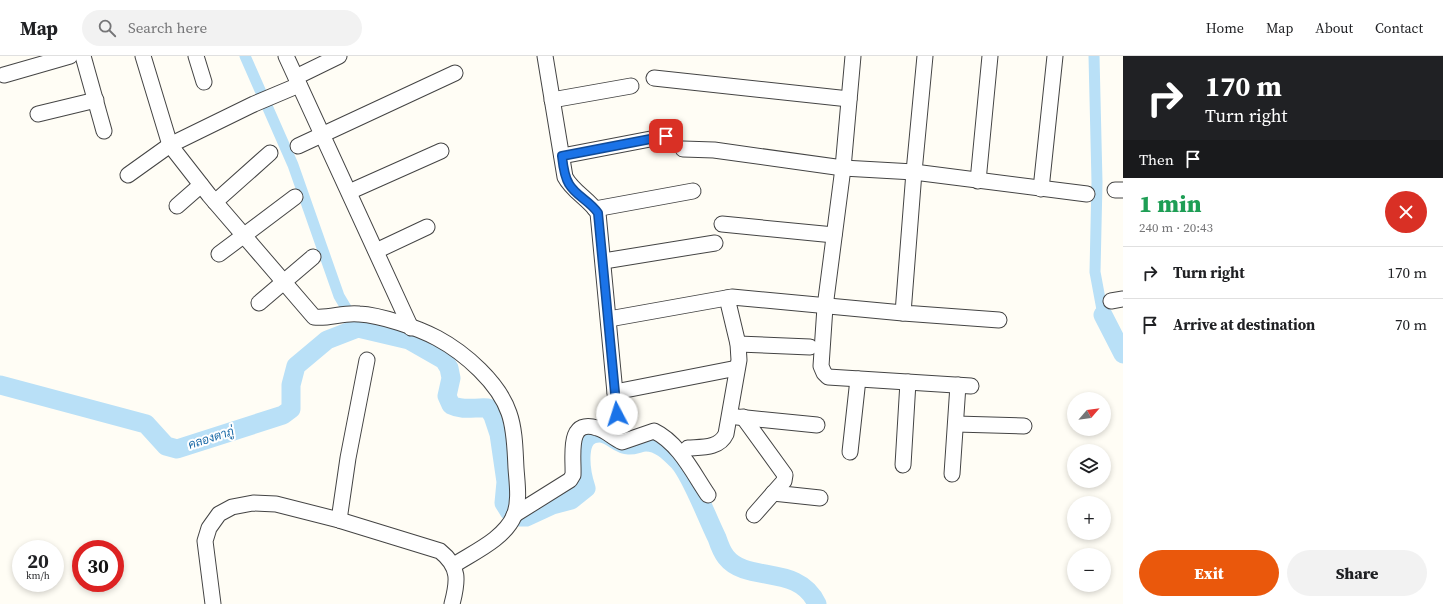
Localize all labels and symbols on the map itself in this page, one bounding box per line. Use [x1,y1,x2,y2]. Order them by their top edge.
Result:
pin [649,119,683,153]
north arrow [1067,392,1111,436]
position arrow [596,393,638,435]
water label: คลองตาภู่ [186,423,237,453]
speed limit sign: 30 [72,540,124,592]

